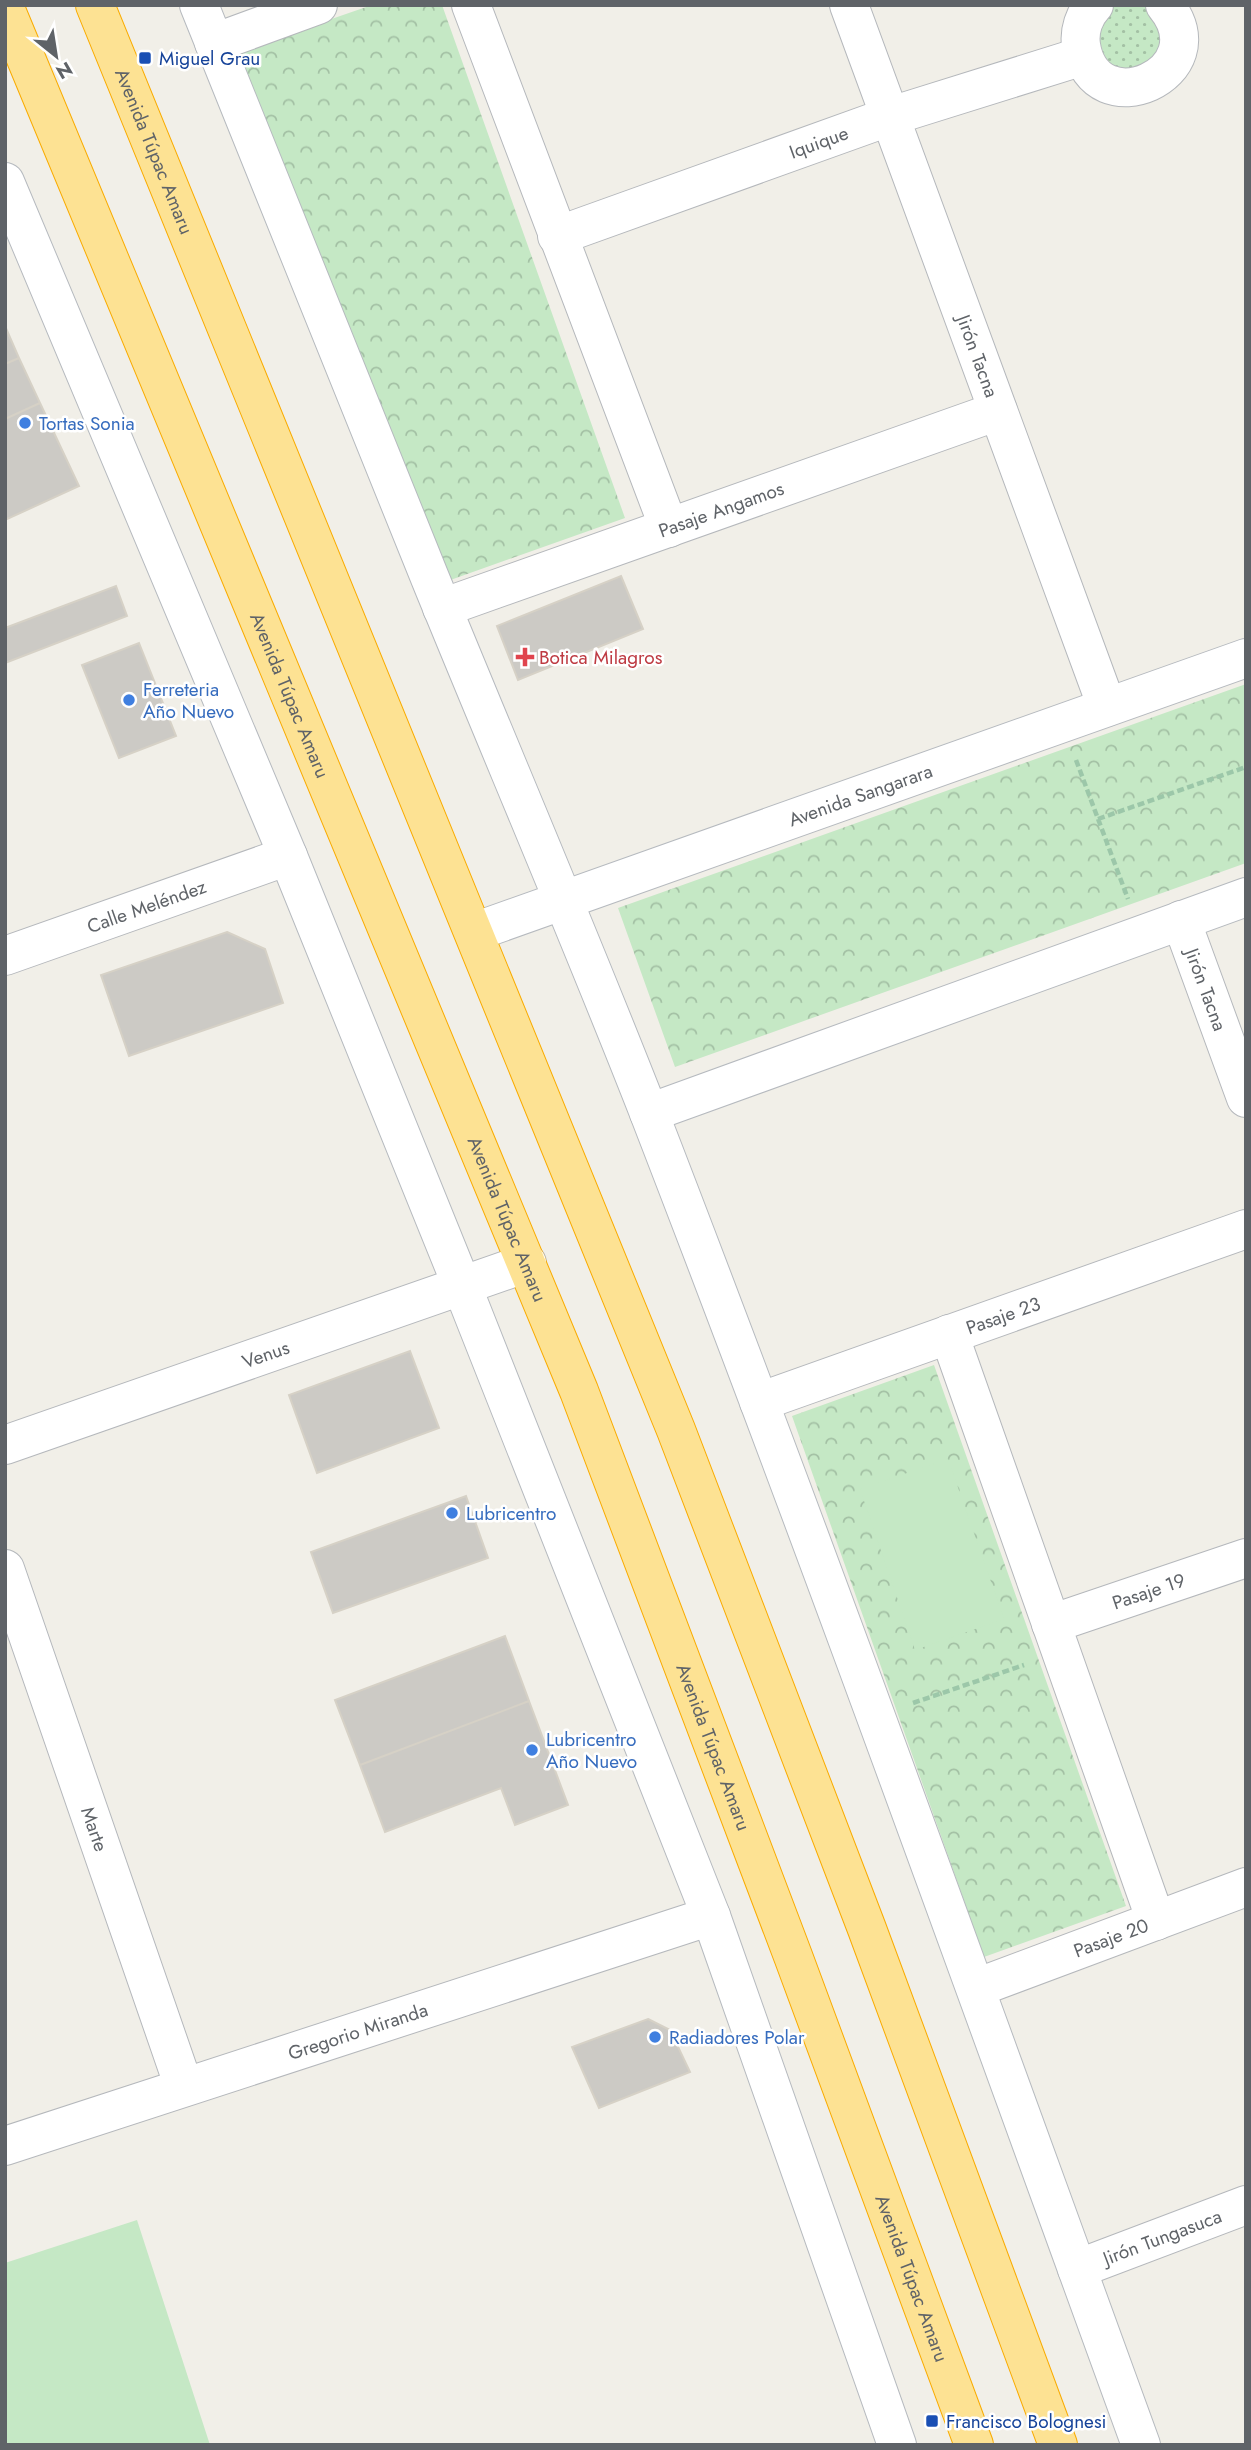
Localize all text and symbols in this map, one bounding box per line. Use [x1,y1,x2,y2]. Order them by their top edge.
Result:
north arrow [21,21,91,91]
place label: Miguel Grau [159,45,260,72]
marker: Miguel Grau [137,50,153,66]
text: N [51,55,78,86]
street label: Avenida Túpac Amaru [108,65,200,238]
street label: Iquique [785,119,852,166]
street label: Jirón Tacna [949,308,1005,401]
place label: Tortas Sonia [39,410,135,437]
marker: Tortas Sonia [17,415,33,431]
street label: Pasaje Angamos [655,475,788,544]
street label: Avenida Túpac Amaru [243,609,336,782]
place label: Botica Milagros [539,644,663,671]
marker: Botica Milagros [517,649,533,665]
place label: Ferreteria Año Nuevo [143,676,234,725]
marker: Ferreteria Año Nuevo [121,692,137,708]
street label: Avenida Sangarara [785,757,936,833]
street label: Calle Meléndez [83,873,210,940]
street label: Jirón Tacna [1177,942,1233,1035]
street label: Avenida Túpac Amaru [461,1132,553,1306]
street label: Pasaje 23 [962,1290,1044,1341]
street label: Venus [238,1334,293,1375]
place label: Lubricentro [466,1500,556,1527]
marker: Lubricentro [444,1505,460,1521]
street label: Pasaje 19 [1109,1567,1189,1616]
street label: Avenida Túpac Amaru [669,1660,757,1835]
place label: Lubricentro Año Nuevo [546,1726,637,1775]
marker: Lubricentro Año Nuevo [524,1742,540,1758]
street label: Marte [74,1803,115,1855]
street label: Pasaje 20 [1070,1912,1152,1964]
street label: Gregorio Miranda [285,1996,431,2067]
place label: Radiadores Polar [669,2024,805,2051]
marker: Radiadores Polar [647,2029,663,2045]
street label: Avenida Túpac Amaru [868,2191,955,2366]
street label: Jirón Tungasuca [1096,2202,1226,2273]
place label: Francisco Bolognesi [946,2408,1107,2435]
marker: Francisco Bolognesi [924,2413,940,2429]

